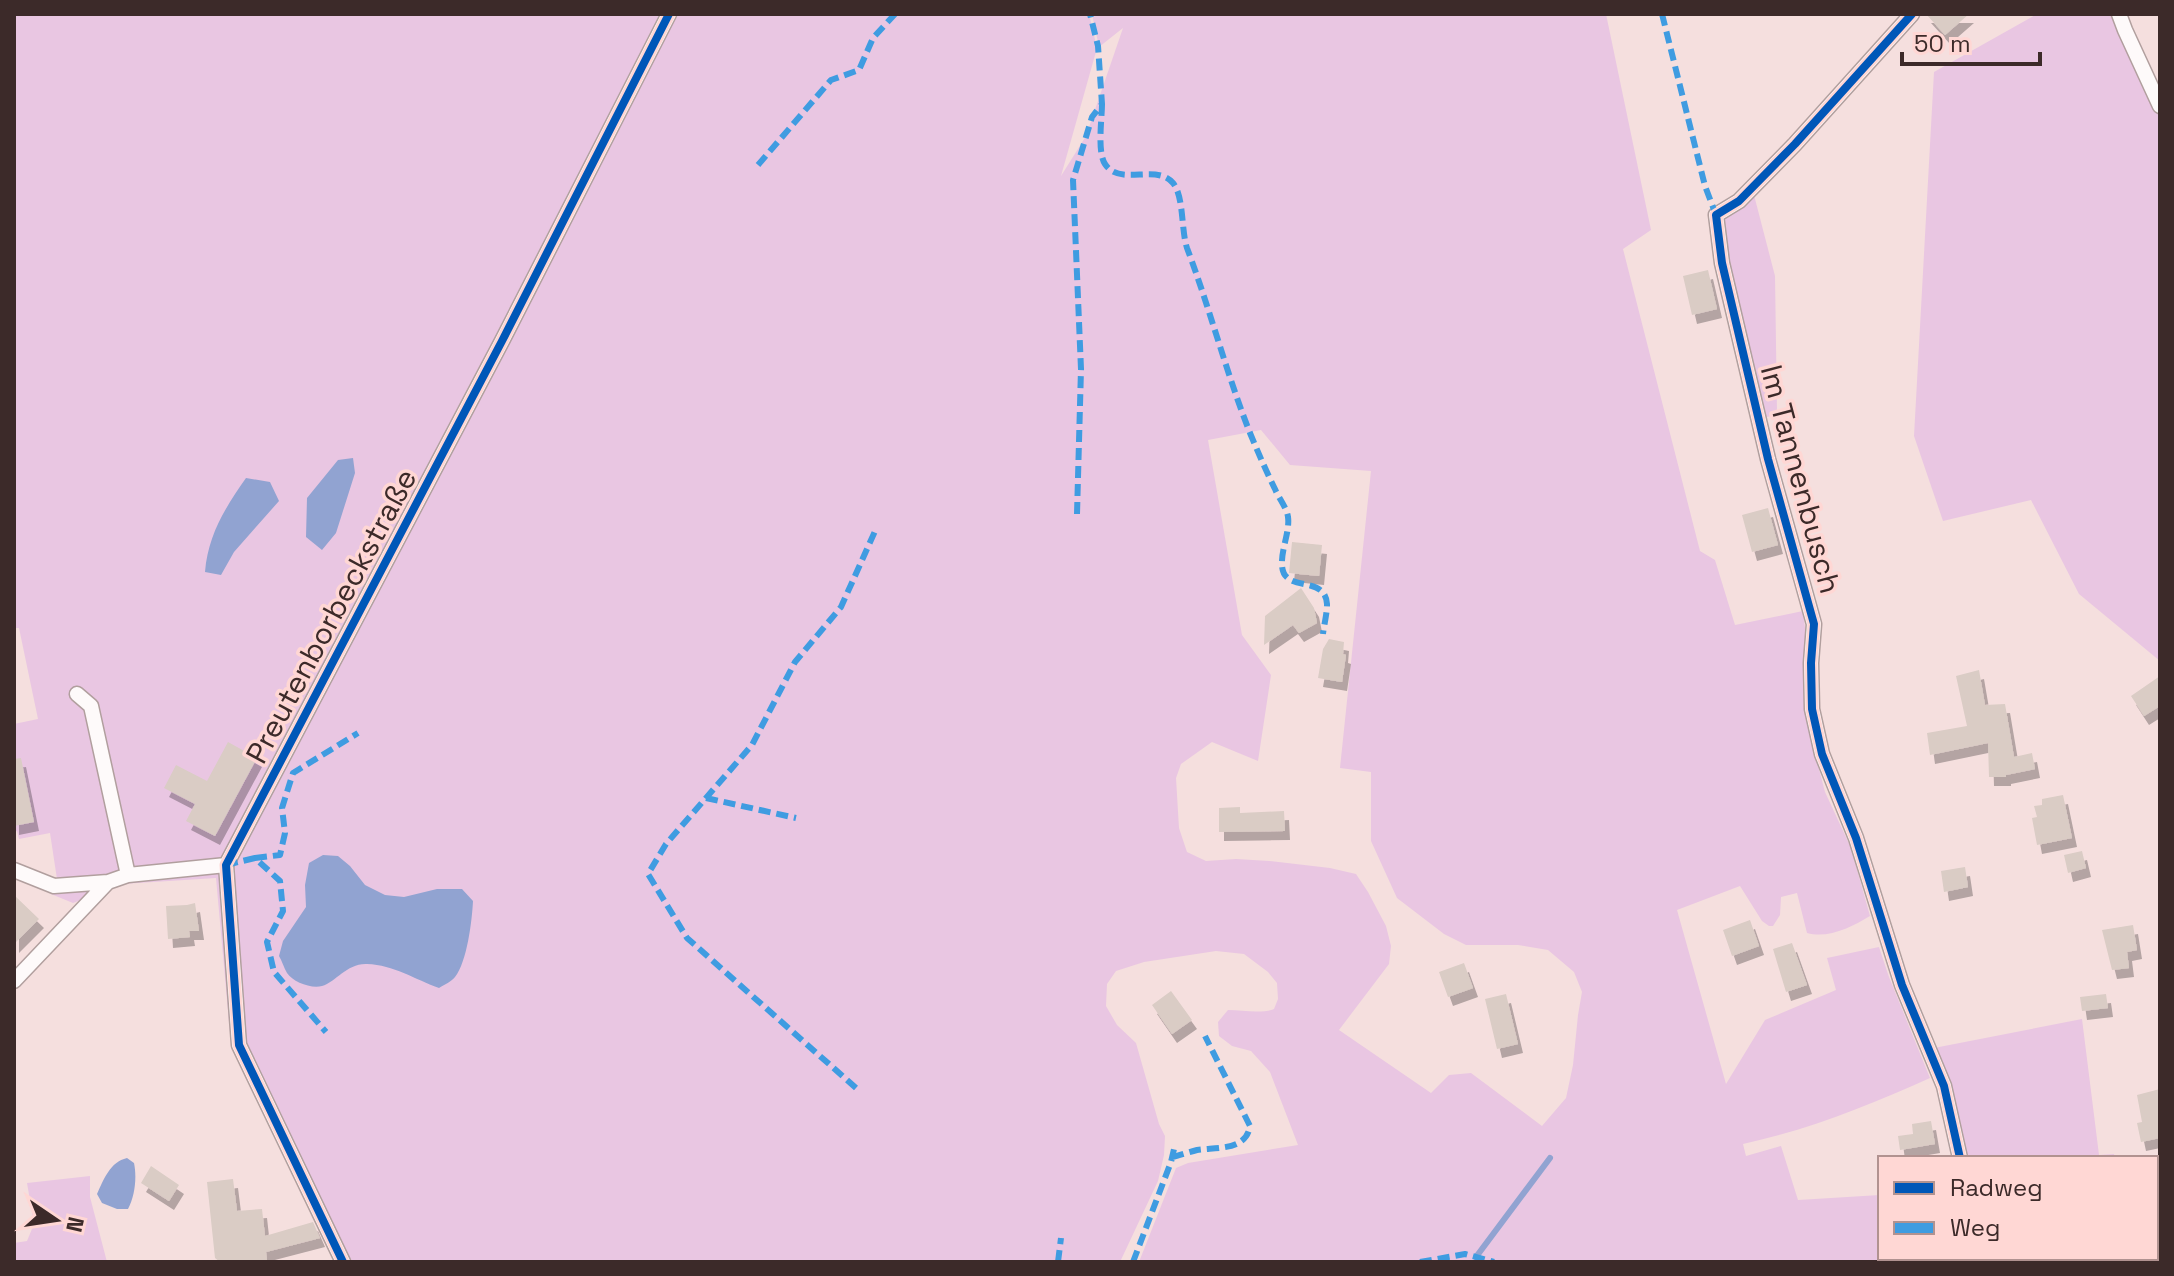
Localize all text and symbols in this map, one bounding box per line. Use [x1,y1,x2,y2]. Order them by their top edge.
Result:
scale bar [1902,16,2040,66]
text: 50 m [1914,28,1971,59]
street label: Im Tannenbusch [1752,360,1850,598]
street label: Preutenborbeckstraße [237,462,425,770]
legend [1878,1156,2158,1260]
text: Radweg [1950,1172,2043,1203]
north arrow [16,1180,96,1260]
text: Weg [1950,1212,2000,1243]
text: N [60,1214,91,1235]

